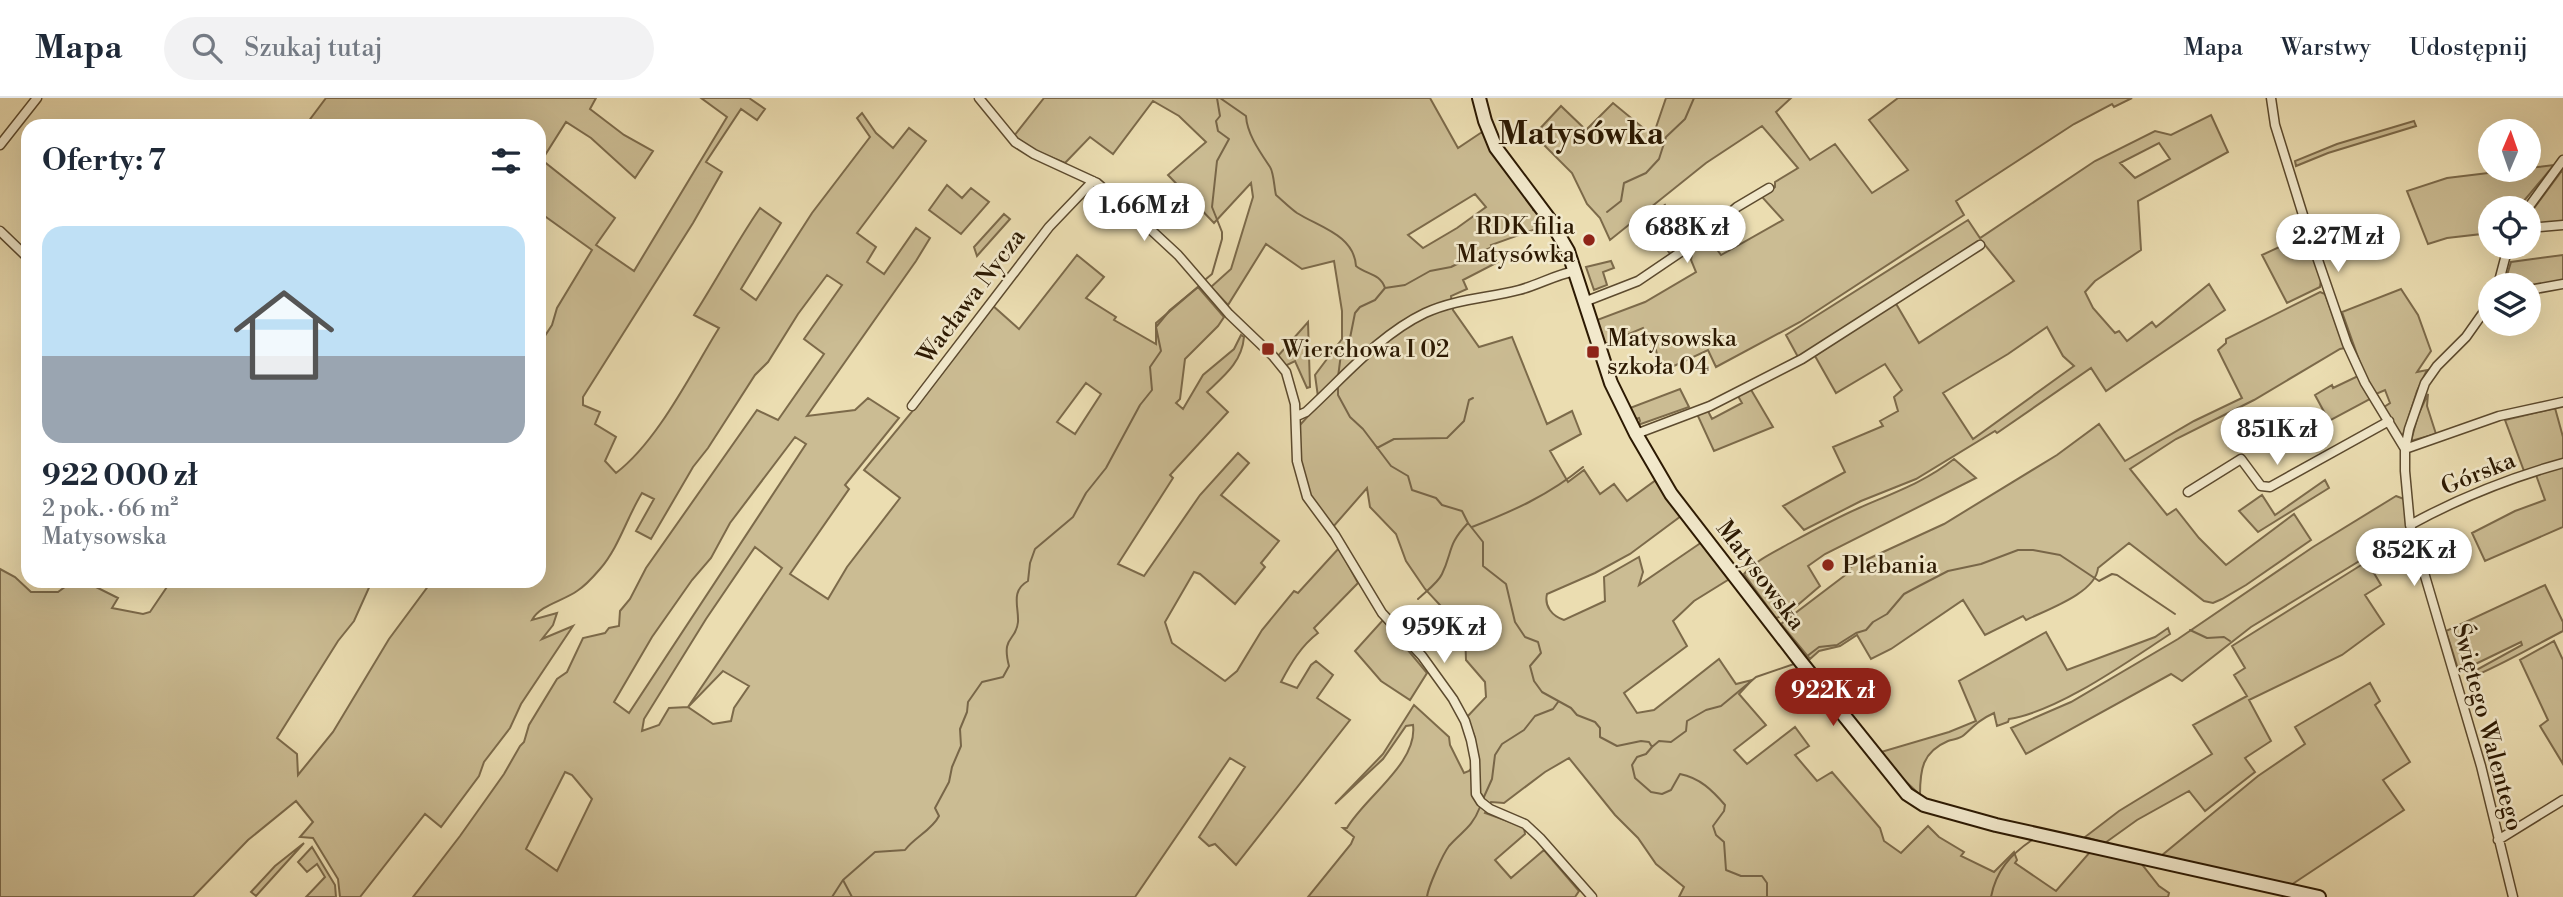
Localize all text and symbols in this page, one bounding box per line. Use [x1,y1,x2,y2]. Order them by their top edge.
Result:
search box [164,17,654,80]
text: Mapa [35,28,122,69]
icon: search [188,29,226,67]
text: Szukaj tutaj [244,32,383,64]
text: Mapa [2183,33,2243,63]
text: Warstwy [2281,33,2371,63]
text: Udostępnij [2409,33,2528,63]
district label: Matysówka [1498,114,1665,154]
north arrow [2478,119,2541,182]
map controls [2478,119,2541,336]
text: Oferty: 7 [42,142,166,180]
icon: filters [487,142,525,180]
pin: 1.66M zł [1072,184,1216,243]
text: 1.66M zł [1099,192,1189,220]
button: locate [2478,196,2541,259]
pin: 688K zł [1622,206,1752,265]
place label: RDK filia Matysówka [1456,212,1576,270]
text: 688K zł [1645,214,1729,242]
pin: 2.27M zł [2266,214,2410,274]
street label: Wacława Nycza [911,222,1033,371]
text: 2.27M zł [2292,223,2384,251]
marker: RDK filia Matysówka [1581,232,1597,248]
icon: home [221,272,347,398]
button: layers [2478,273,2541,336]
place label: Matysowska szkoła 04 [1607,324,1738,382]
place label: Wierchowa I 02 [1281,335,1449,365]
marker: Wierchowa I 02 [1260,341,1276,357]
marker: Matysowska szkoła 04 [1585,344,1601,360]
pin: 851K zł [2212,408,2342,467]
text: 851K zł [2237,416,2317,444]
street label: Górska [2437,445,2521,502]
text: 922 000 zł [42,457,198,495]
text: 2 pok. · 66 m² [42,495,178,523]
street label: Matysowska [1709,515,1812,637]
text: Matysowska [42,523,167,551]
pin: 852K zł [2349,528,2479,588]
text: 852K zł [2372,537,2456,565]
place label: Plebania [1842,551,1939,581]
marker: Plebania [1820,557,1836,573]
pin: 959K zł [1379,606,1509,665]
text: 959K zł [1402,614,1486,642]
street label: Świętego Walentego [2445,620,2531,834]
pin: 922K zł [1768,668,1898,728]
text: 922K zł [1791,677,1875,705]

